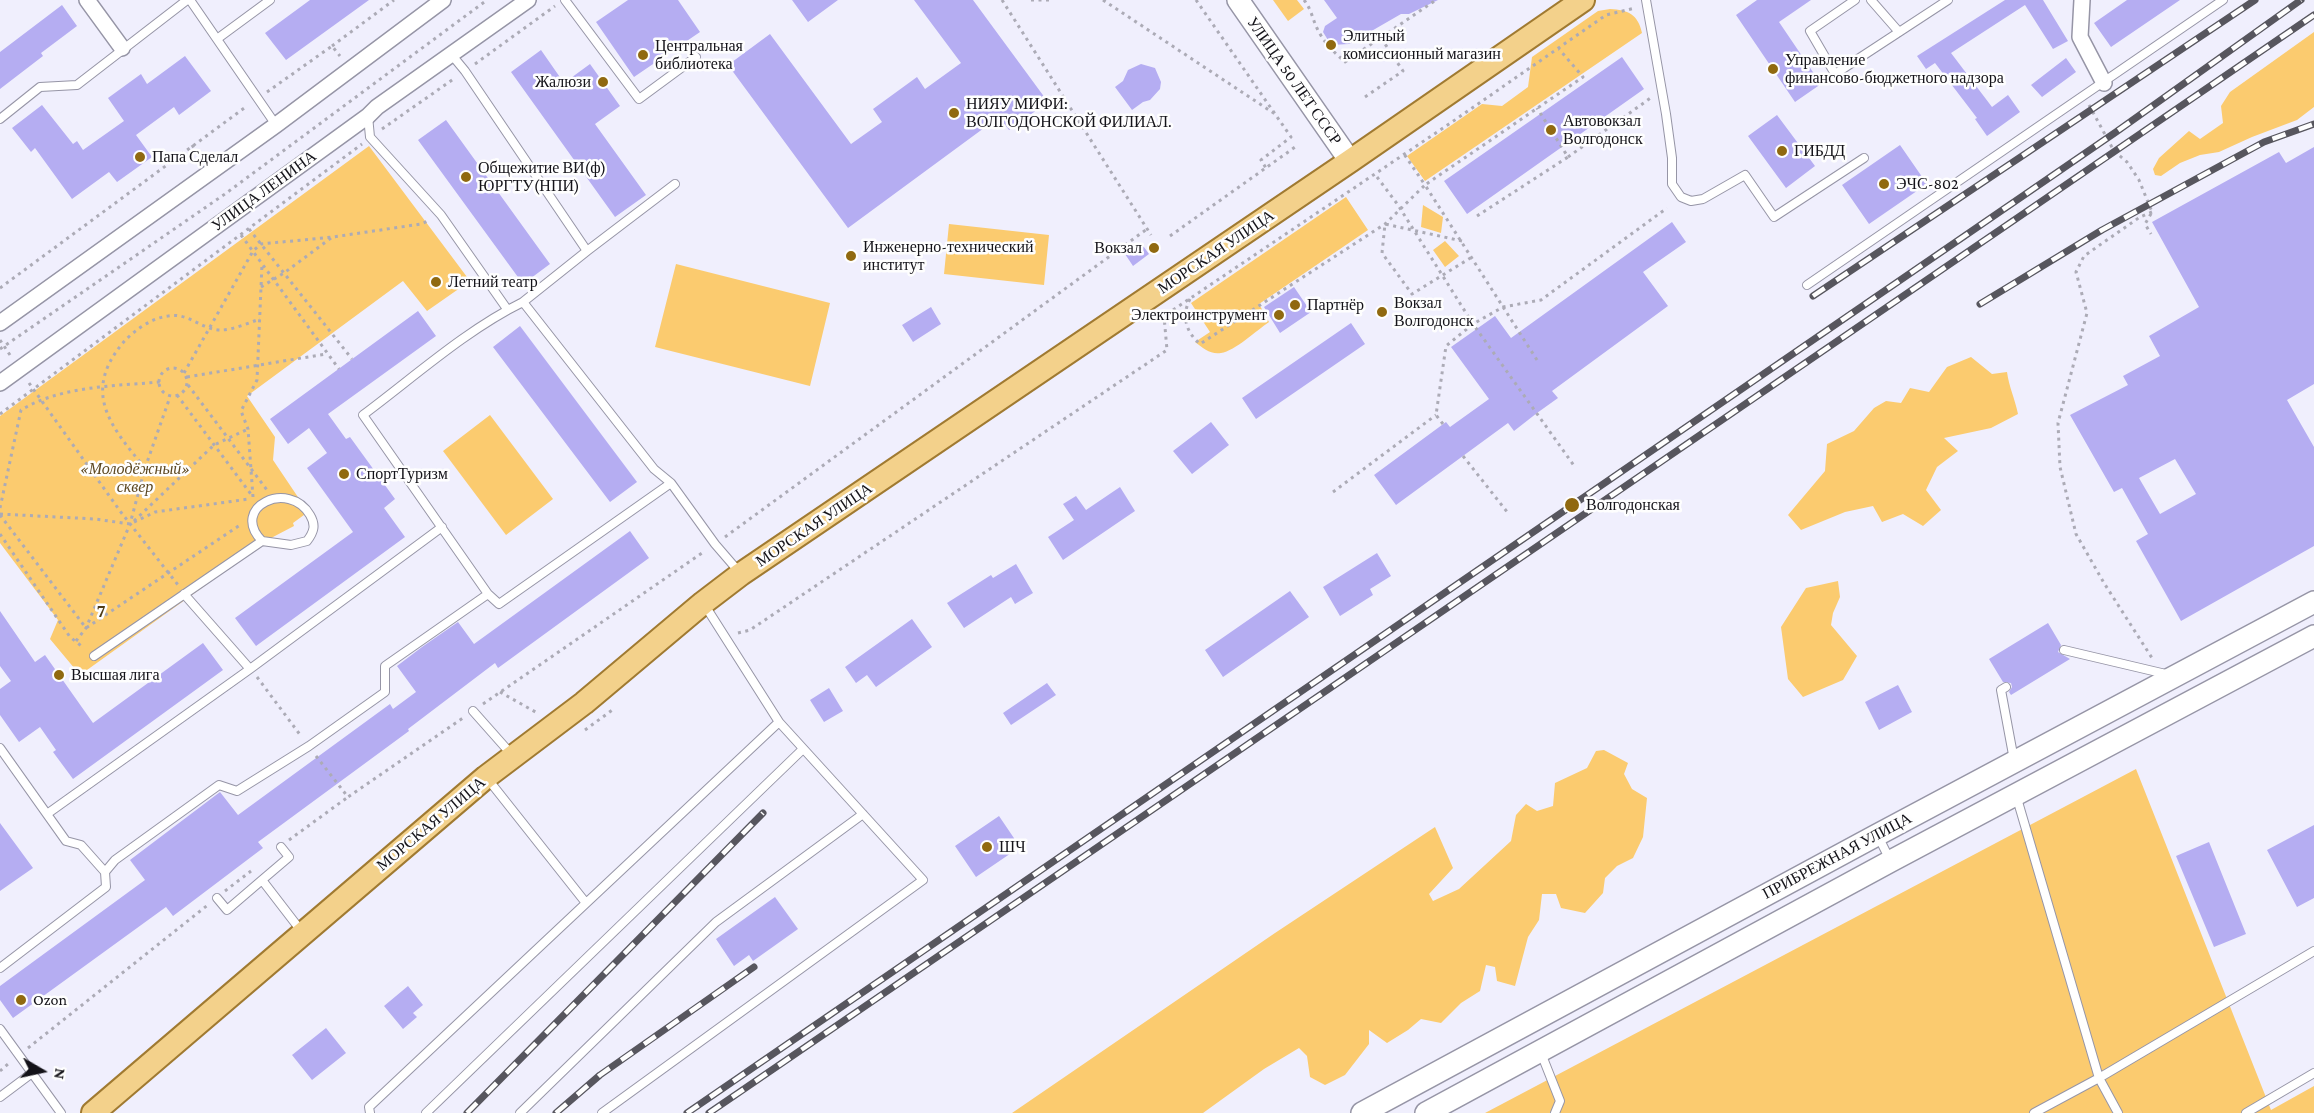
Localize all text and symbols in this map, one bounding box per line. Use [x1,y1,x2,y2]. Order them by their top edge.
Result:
street label: УЛИЦА 50 ЛЕТ СССР [1243,13,1345,149]
place label: Элитный комиссионный магазин [1343,26,1501,64]
place label: Центральная библиотека [655,36,743,74]
marker: Элитный комиссионный магазин [1324,38,1338,52]
marker: Центральная библиотека [636,48,650,62]
place label: Управление финансово-бюджетного надзора [1785,50,2004,88]
marker: Управление финансово-бюджетного надзора [1766,62,1780,76]
place label: Жалюзи [535,72,591,92]
marker: Жалюзи [596,75,610,89]
place label: НИЯУ МИФИ: ВОЛГОДОНСКОЙ ФИЛИАЛ. [966,94,1172,132]
marker: НИЯУ МИФИ: ВОЛГОДОНСКОЙ ФИЛИАЛ. [947,106,961,120]
place label: Автовокзал Волгодонск [1563,111,1643,149]
marker: Автовокзал Волгодонск [1544,123,1558,137]
place label: ГИБДД [1794,141,1845,161]
marker: ГИБДД [1775,144,1789,158]
place label: Папа Сделал [152,147,238,167]
street label: УЛИЦА ЛЕНИНА [208,147,320,235]
marker: Папа Сделал [133,150,147,164]
place label: Общежитие ВИ(ф) ЮРГТУ(НПИ) [478,158,606,196]
marker: Общежитие ВИ(ф) ЮРГТУ(НПИ) [459,170,473,184]
place label: ЭЧС-802 [1896,174,1959,194]
marker: ЭЧС-802 [1877,177,1891,191]
street label: МОРСКАЯ УЛИЦА [1154,206,1278,298]
place label: Инженерно-технический институт [863,237,1034,275]
place label: Вокзал [1094,238,1142,258]
marker: Вокзал [1147,241,1161,255]
marker: Инженерно-технический институт [844,249,858,263]
place label: Летний театр [448,272,538,292]
marker: Летний театр [429,275,443,289]
place label: Вокзал Волгодонск [1394,293,1474,331]
place label: Партнёр [1307,295,1364,315]
marker: Партнёр [1288,298,1302,312]
place label: Электроинструмент [1131,305,1267,325]
marker: Вокзал Волгодонск [1375,305,1389,319]
marker: Электроинструмент [1272,308,1286,322]
park label: «Молодёжный» сквер [80,459,190,497]
place label: СпортТуризм [356,464,448,484]
marker: СпортТуризм [337,467,351,481]
street label: МОРСКАЯ УЛИЦА [752,479,876,571]
place label: Волгодонская [1586,495,1680,515]
marker: Волгодонская [1563,496,1581,514]
district label: 7 [97,600,105,622]
place label: Высшая лига [71,665,160,685]
marker: Высшая лига [52,668,66,682]
street label: МОРСКАЯ УЛИЦА [373,773,489,875]
street label: ПРИБРЕЖНАЯ УЛИЦА [1759,809,1915,903]
place label: ШЧ [999,837,1026,857]
marker: ШЧ [980,840,994,854]
place label: Ozon [33,990,67,1010]
marker: Ozon [14,993,28,1007]
north arrow [12,1041,72,1101]
text: N [51,1067,70,1081]

